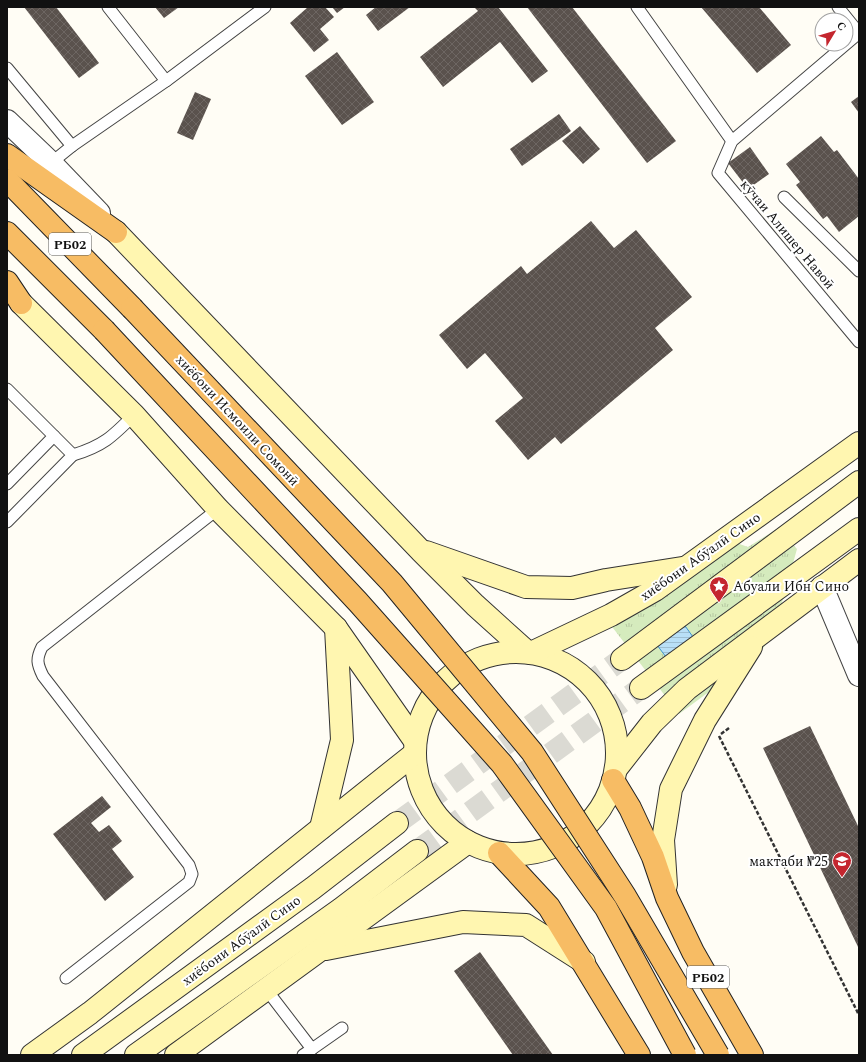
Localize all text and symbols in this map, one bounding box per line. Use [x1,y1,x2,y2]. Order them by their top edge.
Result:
north arrow [814,12,854,52]
text: С [832,18,851,35]
street label: кӯчаи Алишер Навоӣ [735,175,840,294]
road number: РБ02 [49,233,91,255]
street label: хиёбони Исмоили Сомонӣ [171,350,304,491]
street label: хиёбони Абӯалӣ Сино [636,507,765,606]
place icon: Абуали Ибн Сино [708,575,730,603]
place label: Абуали Ибн Сино [733,576,849,597]
school or university icon: мактаби №25 [831,850,853,878]
place label: мактаби №25 [749,851,828,872]
street label: хиёбони Абӯалӣ Сино [177,890,305,991]
road number: РБ02 [687,966,729,988]

